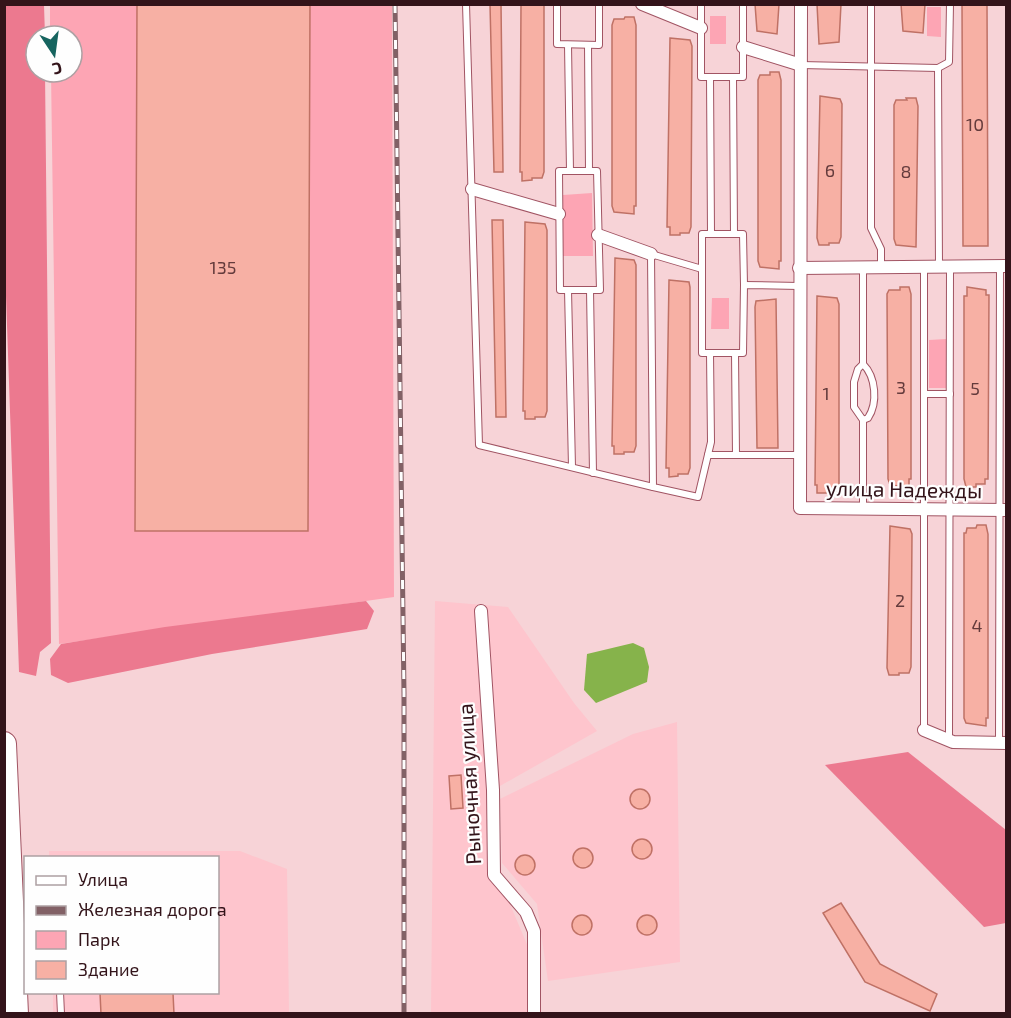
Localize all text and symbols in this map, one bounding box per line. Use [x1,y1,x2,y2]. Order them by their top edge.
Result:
north arrow [24,24,84,84]
text: С [51,59,64,79]
house number: 10 [966,113,984,135]
house number: 6 [825,159,835,181]
house number: 8 [901,160,911,182]
house number: 135 [210,256,236,278]
house number: 3 [896,376,906,398]
house number: 5 [970,377,980,399]
house number: 1 [822,382,830,404]
street label: улица Надежды [826,475,982,503]
house number: 2 [895,589,905,611]
house number: 4 [971,614,983,636]
street label: Рыночная улица [452,703,486,865]
legend [24,856,219,994]
text: Улица [78,868,128,890]
text: Железная дорога [78,898,227,920]
text: Парк [78,928,120,950]
text: Здание [78,958,139,980]

